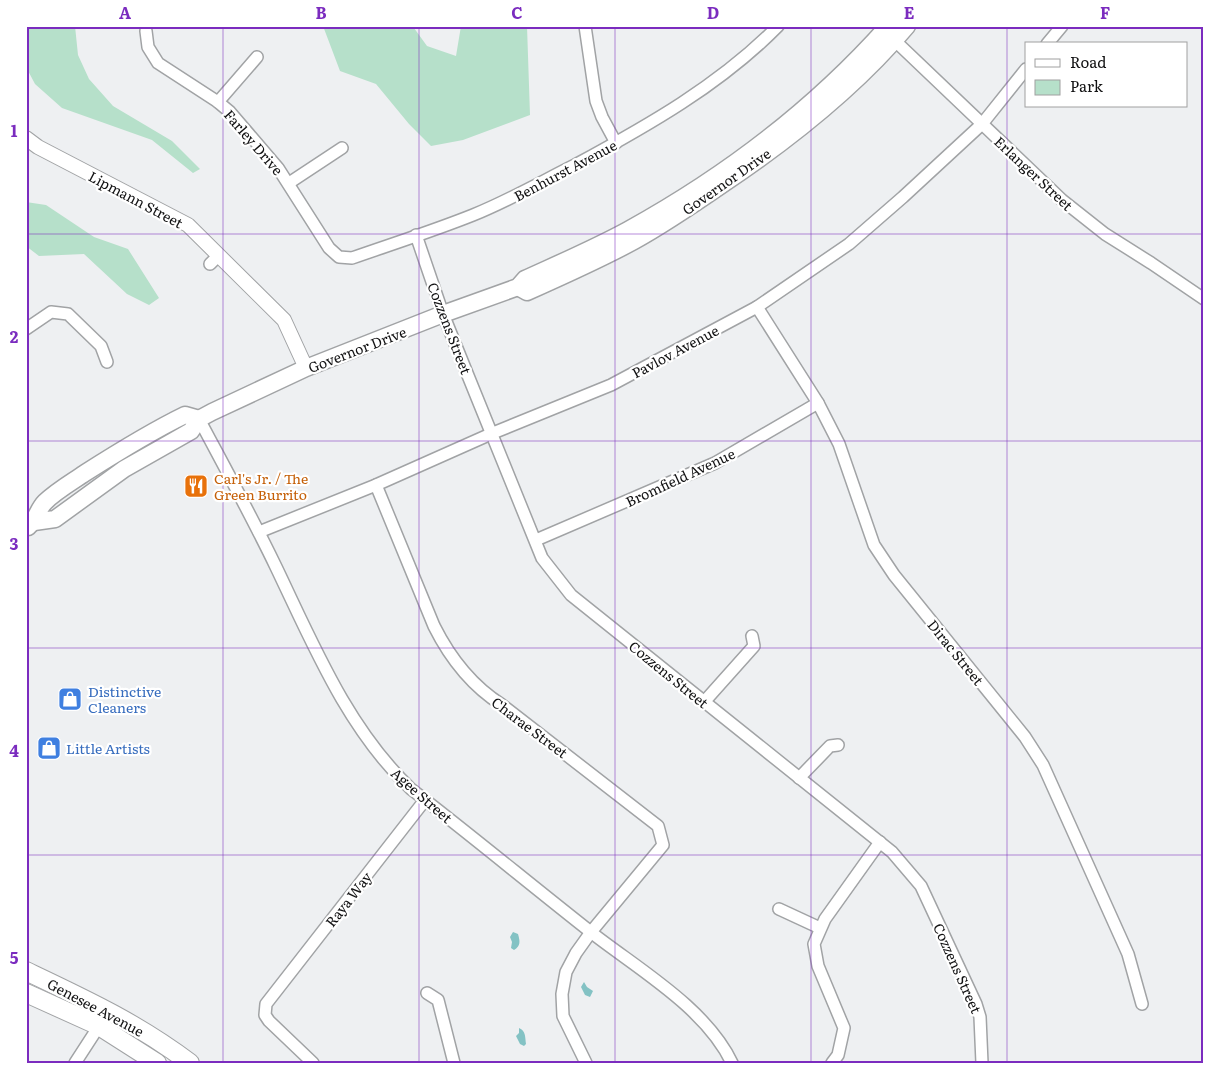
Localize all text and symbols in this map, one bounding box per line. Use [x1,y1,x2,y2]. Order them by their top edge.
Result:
text: A [119,0,131,24]
text: B [315,0,327,24]
text: C [511,0,523,24]
text: D [707,0,719,24]
text: E [904,0,915,24]
text: F [1100,0,1110,24]
legend [1025,42,1188,108]
text: Road [1070,50,1106,73]
text: Park [1070,74,1104,97]
street label: Farley Drive [220,105,288,179]
text: 1 [11,118,18,142]
street label: Erlanger Street [990,131,1078,215]
street label: Benhurst Avenue [510,134,620,206]
street label: Governor Drive [678,143,774,219]
street label: Lipmann Street [85,166,187,232]
street label: Cozzens Street [423,279,477,377]
street label: Pavlov Avenue [628,320,722,382]
street label: Governor Drive [305,321,409,377]
text: 2 [10,324,19,348]
street label: Bromfield Avenue [622,443,738,511]
place label: Carl's Jr. / The Green Burrito [214,468,308,504]
restaurant icon: Carl's Jr. / The Green Burrito [183,473,209,499]
text: 3 [10,531,19,555]
street label: Dirac Street [923,615,989,689]
street label: Cozzens Street [625,636,713,712]
place label: Distinctive Cleaners [88,681,161,717]
shop icon: Distinctive Cleaners [57,686,83,712]
street label: Charae Street [488,692,572,762]
shop icon: Little Artists [36,735,62,761]
text: 4 [9,738,19,762]
place label: Little Artists [66,738,150,758]
street label: Agee Street [387,763,457,827]
street label: Raya Way [320,867,376,931]
street label: Cozzens Street [929,920,987,1017]
text: 5 [10,945,19,969]
street label: Genesee Avenue [44,973,148,1041]

